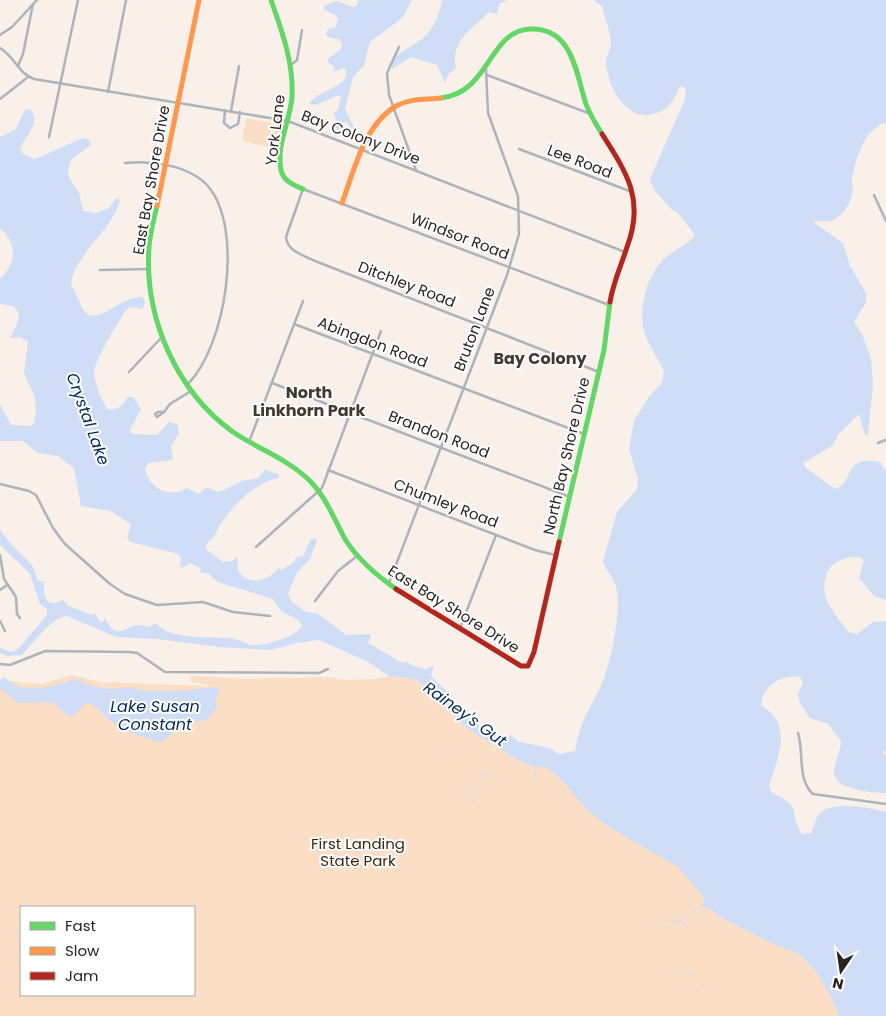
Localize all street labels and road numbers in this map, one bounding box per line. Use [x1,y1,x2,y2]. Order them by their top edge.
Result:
street label: York Lane [260,93,290,167]
street label: East Bay Shore Drive [128,104,174,256]
street label: Bay Colony Drive [298,105,424,169]
street label: Lee Road [544,139,616,183]
street label: Windsor Road [408,208,512,264]
street label: Ditchley Road [355,256,459,312]
street label: Bruton Lane [448,284,500,374]
street label: Abingdon Road [315,311,431,373]
street label: North Bay Shore Drive [538,375,594,537]
street label: Brandon Road [385,405,493,463]
street label: Chumley Road [391,473,501,533]
street label: East Bay Shore Drive [384,560,524,658]

